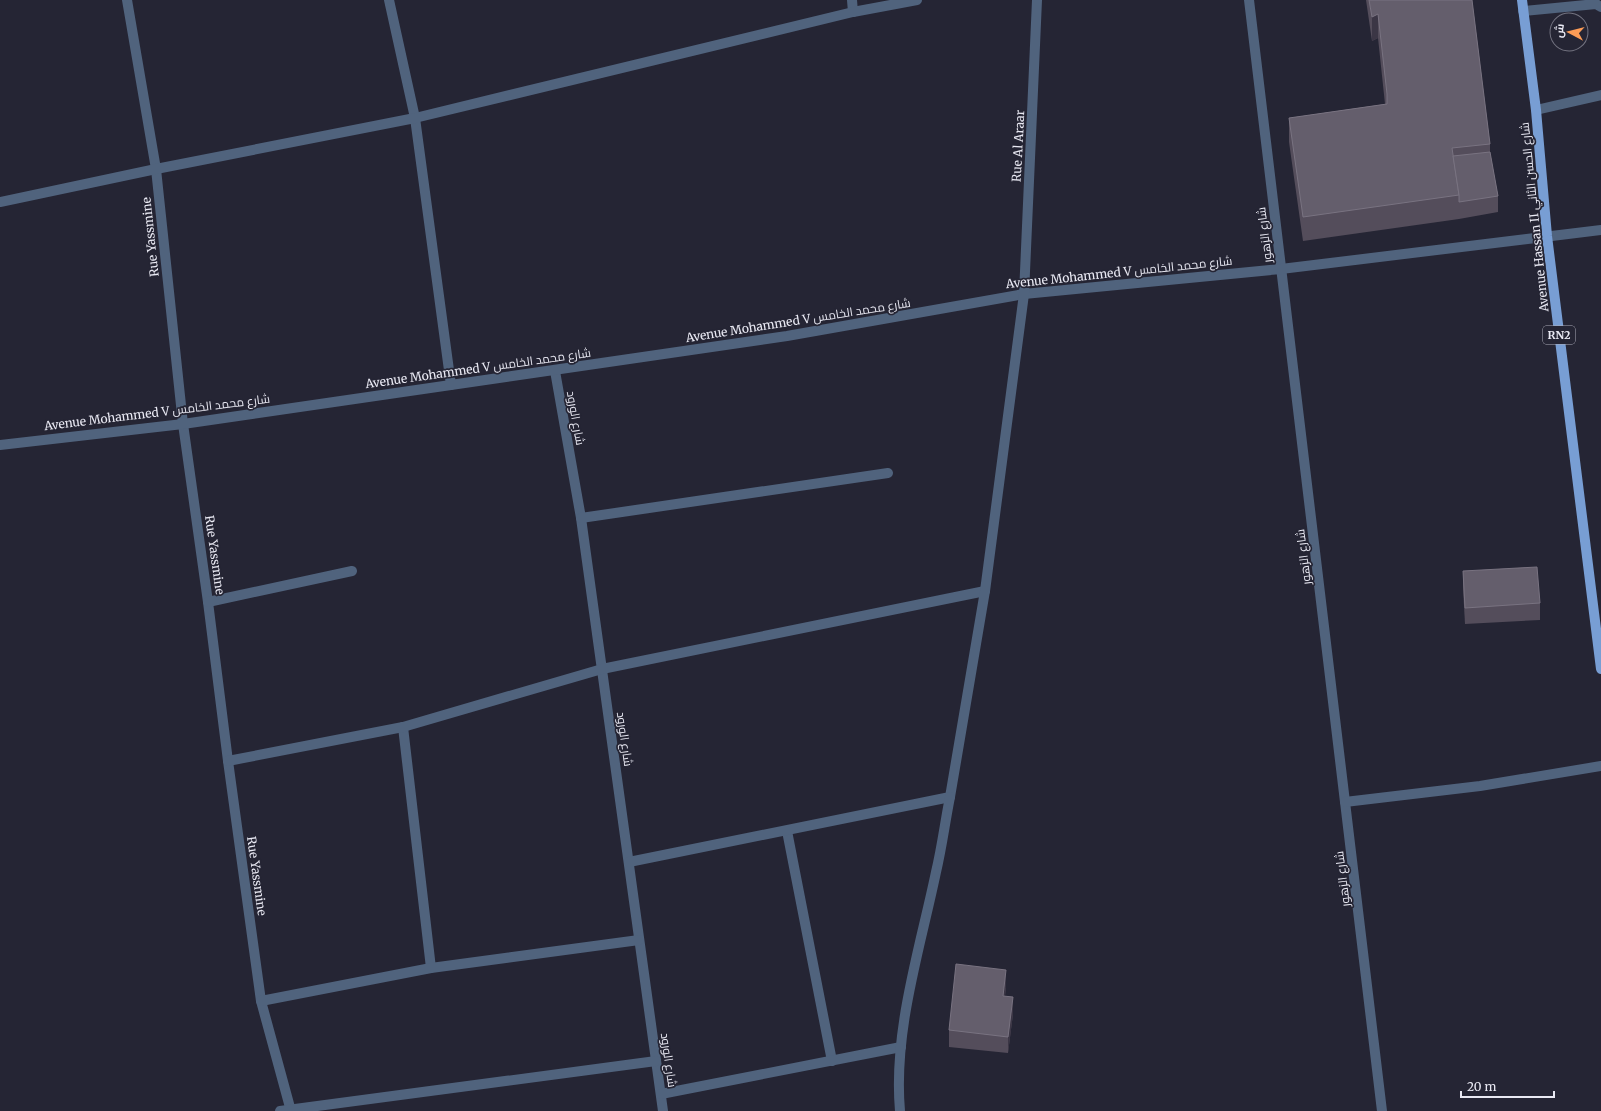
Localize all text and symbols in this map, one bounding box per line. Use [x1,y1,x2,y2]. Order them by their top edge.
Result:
north arrow [1549,12,1589,52]
text: ش [1551,23,1567,39]
street label: Rue Al Araar [1009,109,1027,182]
street label: Avenue Hassan II شارع الحسن الثاني [1517,121,1555,314]
street label: Rue Yassmine [138,196,162,278]
street label: شارع الزهور [1253,206,1276,265]
street label: Avenue Mohammed V شارع محمد الخامس [1004,253,1233,292]
street label: Avenue Mohammed V شارع محمد الخامس [684,295,912,346]
road number: RN2 [1543,326,1575,344]
street label: Avenue Mohammed V شارع محمد الخامس [363,345,592,392]
street label: شارع الورود [563,390,588,447]
street label: Avenue Mohammed V شارع محمد الخامس [42,391,271,434]
street label: Rue Yassmine [202,514,228,596]
street label: شارع الزهور [1292,528,1315,587]
street label: شارع الورود [613,711,636,768]
street label: Rue Yassmine [244,835,270,917]
street label: شارع الزهور [1331,850,1354,909]
street label: شارع الورود [657,1032,680,1089]
scale bar [1461,1073,1554,1099]
text: 20 m [1467,1079,1496,1094]

